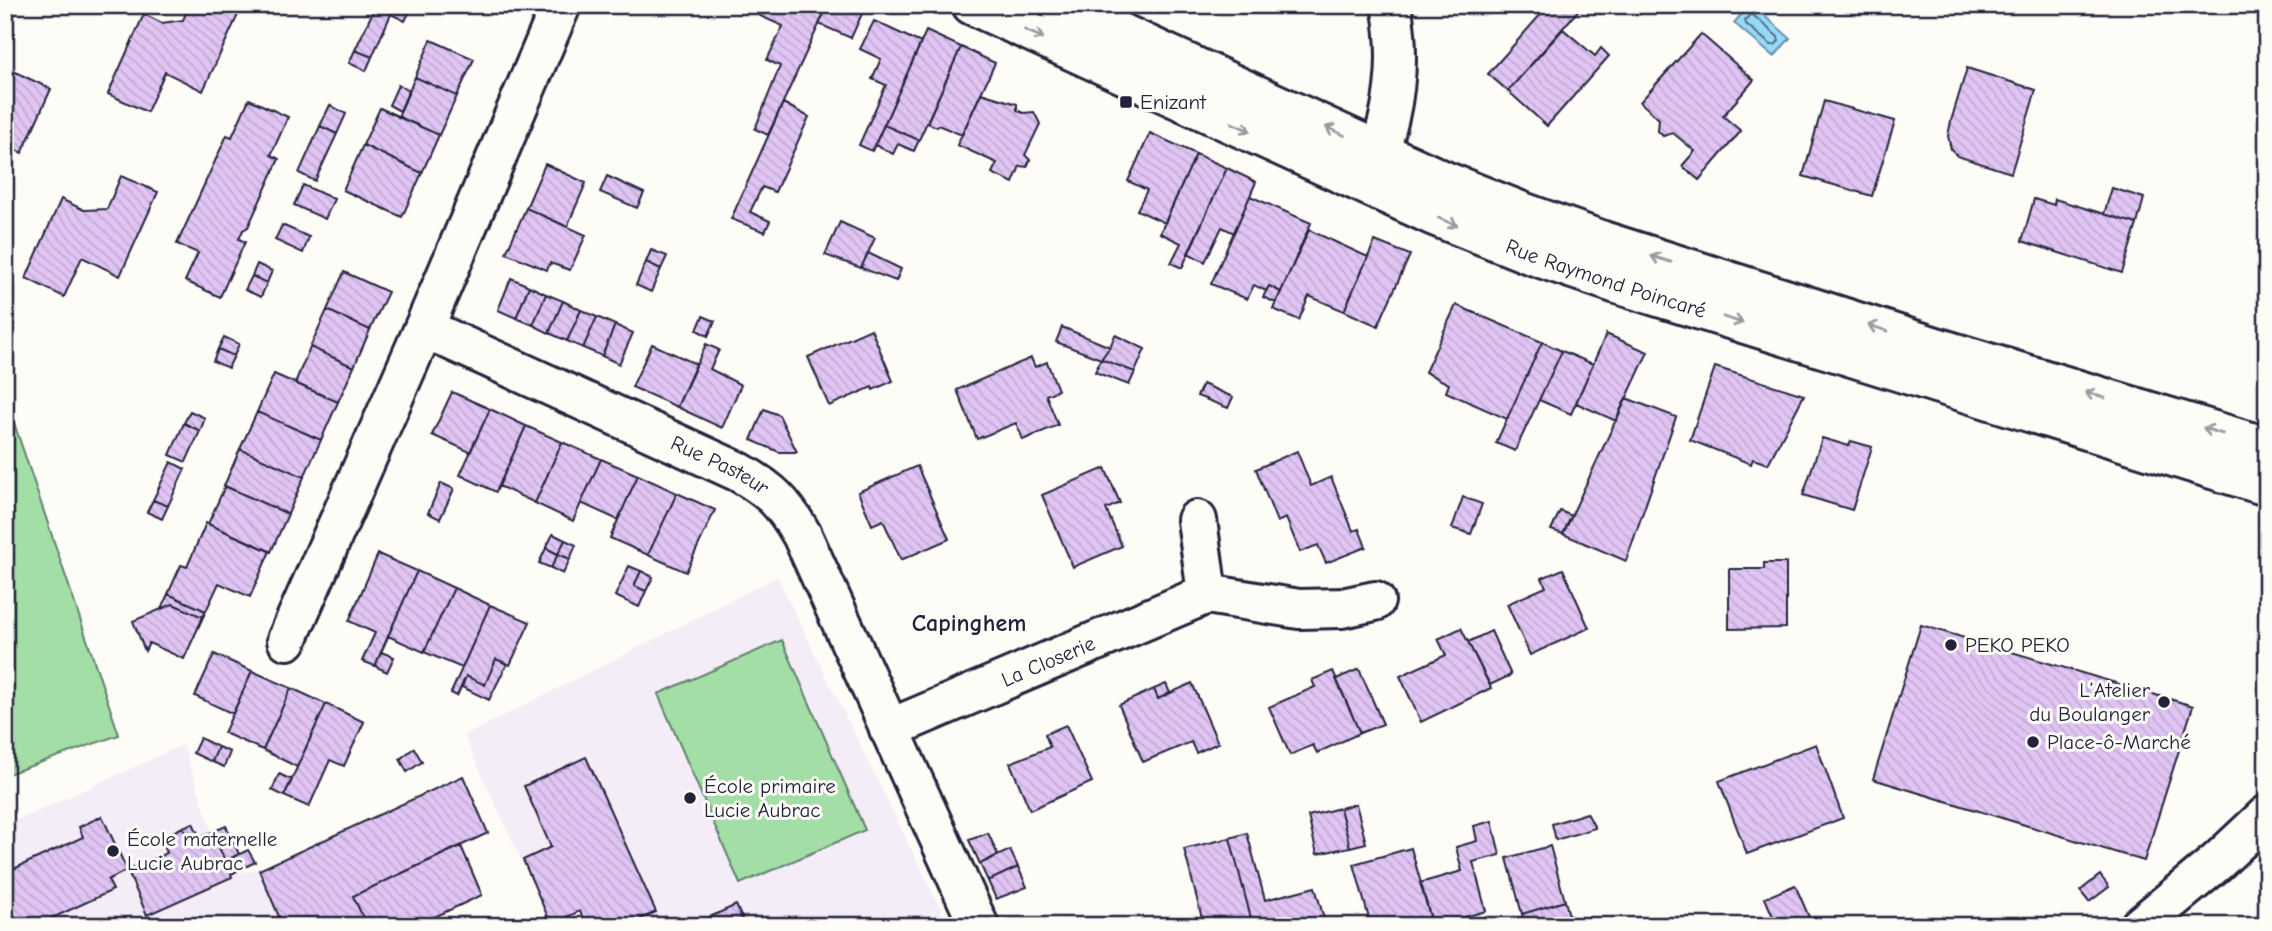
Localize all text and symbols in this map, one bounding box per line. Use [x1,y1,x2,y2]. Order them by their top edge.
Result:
one-way arrow [1023,27,1044,41]
place label: Enizant [1140,90,1207,114]
marker: Enizant [1118,94,1134,110]
one-way arrow [1230,121,1251,134]
one-way arrow [1325,124,1346,137]
one-way arrow [1437,216,1458,229]
street label: Rue Raymond Poincaré [1502,234,1709,323]
one-way arrow [1650,251,1672,264]
one-way arrow [1721,315,1743,327]
one-way arrow [1867,320,1889,333]
one-way arrow [2084,388,2106,401]
one-way arrow [2203,424,2225,437]
street label: Rue Pasteur [667,431,774,500]
district label: Capinghem [912,609,1026,637]
street label: La Closerie [998,631,1099,692]
place label: PEKO PEKO [1965,633,2070,657]
marker: PEKO PEKO [1943,637,1959,653]
place label: L’Atelier du Boulanger [2029,678,2151,726]
marker: L’Atelier du Boulanger [2156,694,2172,710]
place label: Place-ô-Marché [2047,730,2191,754]
marker: Place-ô-Marché [2025,734,2041,750]
place label: École primaire Lucie Aubrac [704,774,836,822]
marker: École primaire Lucie Aubrac [682,790,698,806]
place label: École maternelle Lucie Aubrac [127,827,277,875]
marker: École maternelle Lucie Aubrac [105,843,121,859]

